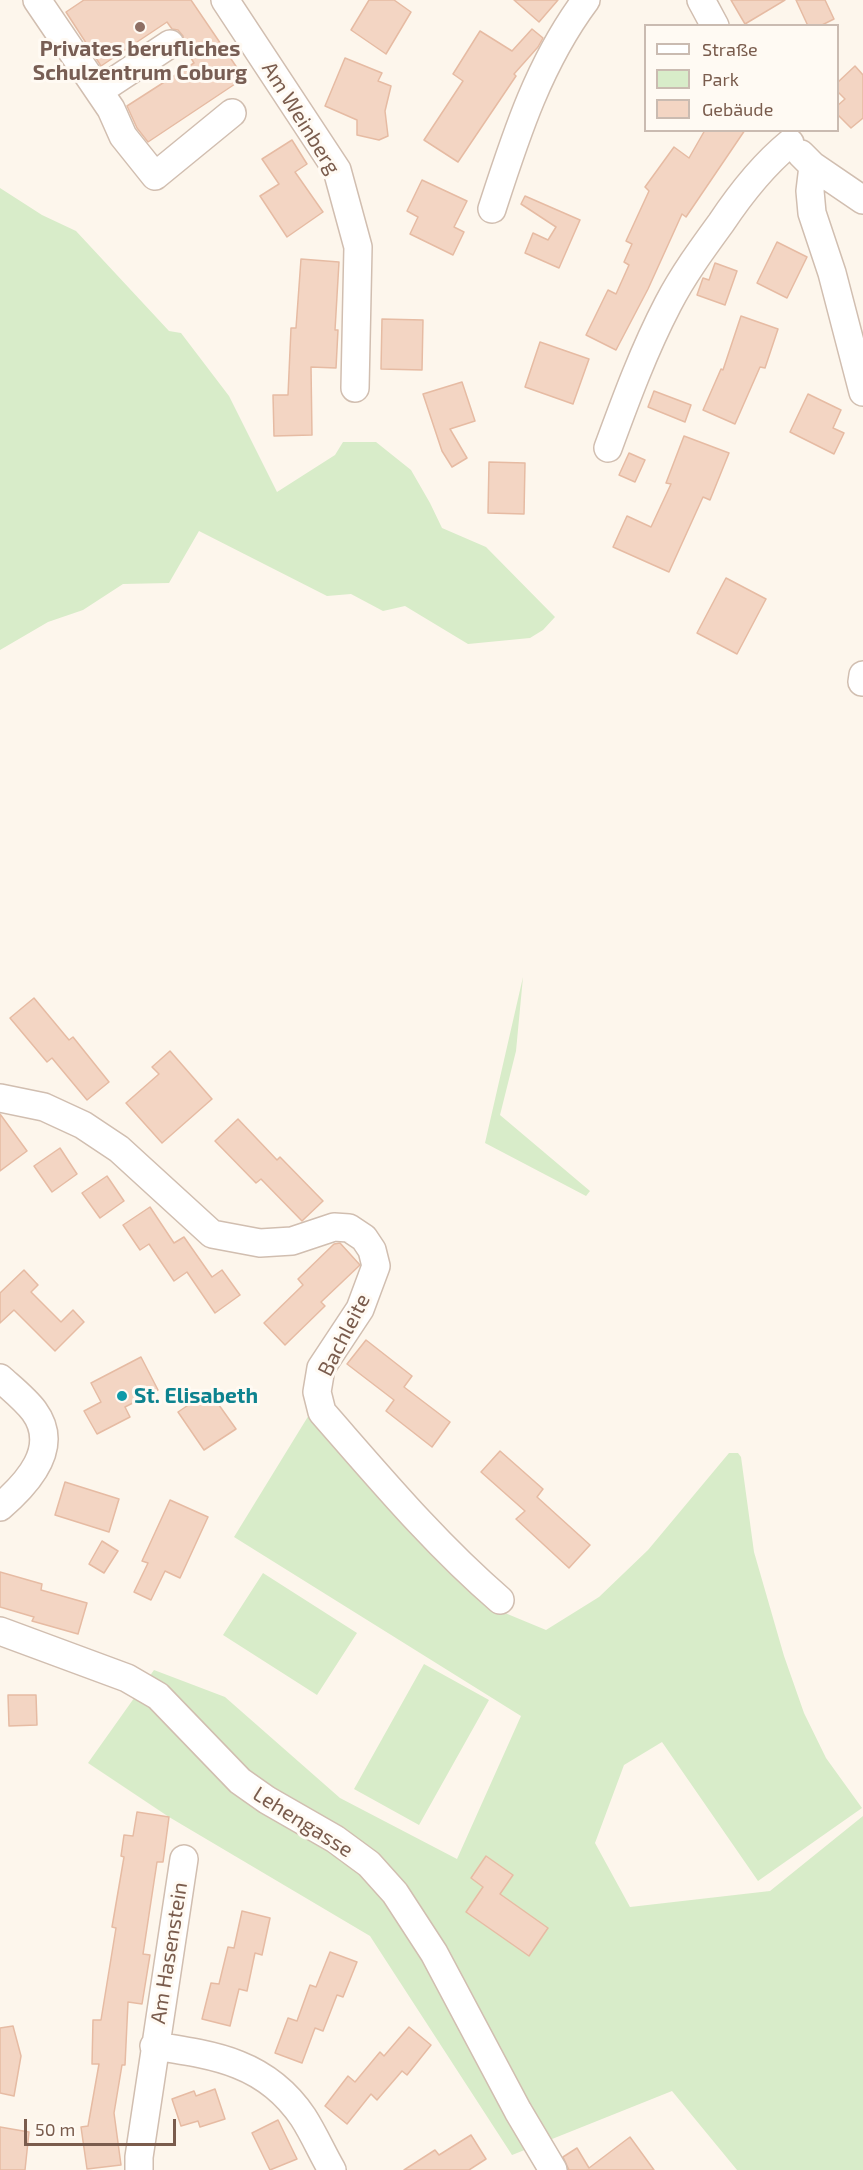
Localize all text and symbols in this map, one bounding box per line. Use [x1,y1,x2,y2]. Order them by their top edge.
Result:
marker: Privates berufliches Schulzentrum Coburg [133,20,147,34]
legend [644,24,839,132]
place label: Privates berufliches Schulzentrum Coburg [33,36,247,86]
text: Straße [702,38,758,60]
street label: Am Weinberg [256,57,346,179]
text: Park [702,68,739,90]
text: Gebäude [702,98,773,120]
street label: Bachleite [313,1290,375,1380]
place label: St. Elisabeth [134,1383,258,1409]
marker: St. Elisabeth [115,1389,129,1403]
street label: Lehengasse [248,1781,358,1863]
street label: Am Hasenstein [145,1880,193,2026]
scale bar [27,2107,178,2145]
text: 50 m [35,2118,75,2140]

